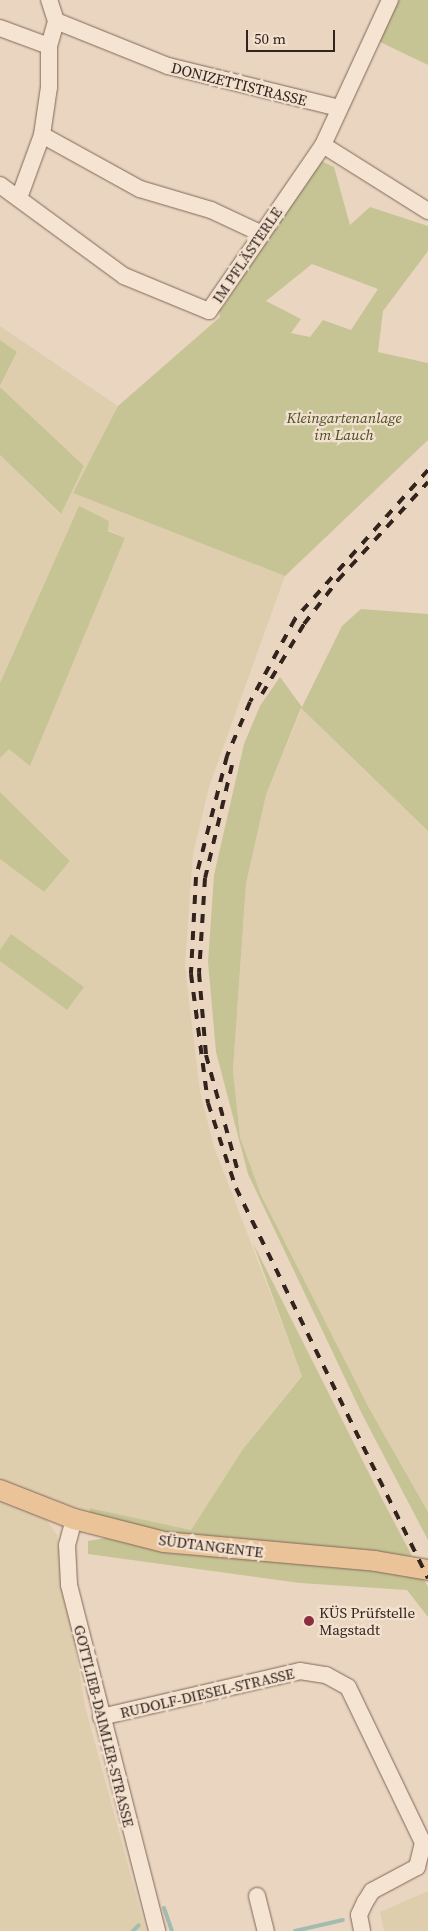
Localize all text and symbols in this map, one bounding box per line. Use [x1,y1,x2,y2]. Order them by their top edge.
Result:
scale bar [248,20,337,52]
text: 50 m [254,28,286,49]
street label: DONIZETTISTRASSE [169,58,309,110]
street label: IM PFLÄSTERLE [208,204,286,306]
park label: Kleingartenanlage im Lauch [286,408,402,443]
street label: SÜDTANGENTE [158,1531,264,1561]
place label: KÜS Prüfstelle Magstadt [319,1603,415,1638]
marker: KÜS Prüfstelle Magstadt [303,1615,315,1627]
street label: GOTTLIEB-DAIMLER-STRASSE [70,1623,138,1829]
street label: RUDOLF-DIESEL-STRASSE [118,1664,296,1722]

